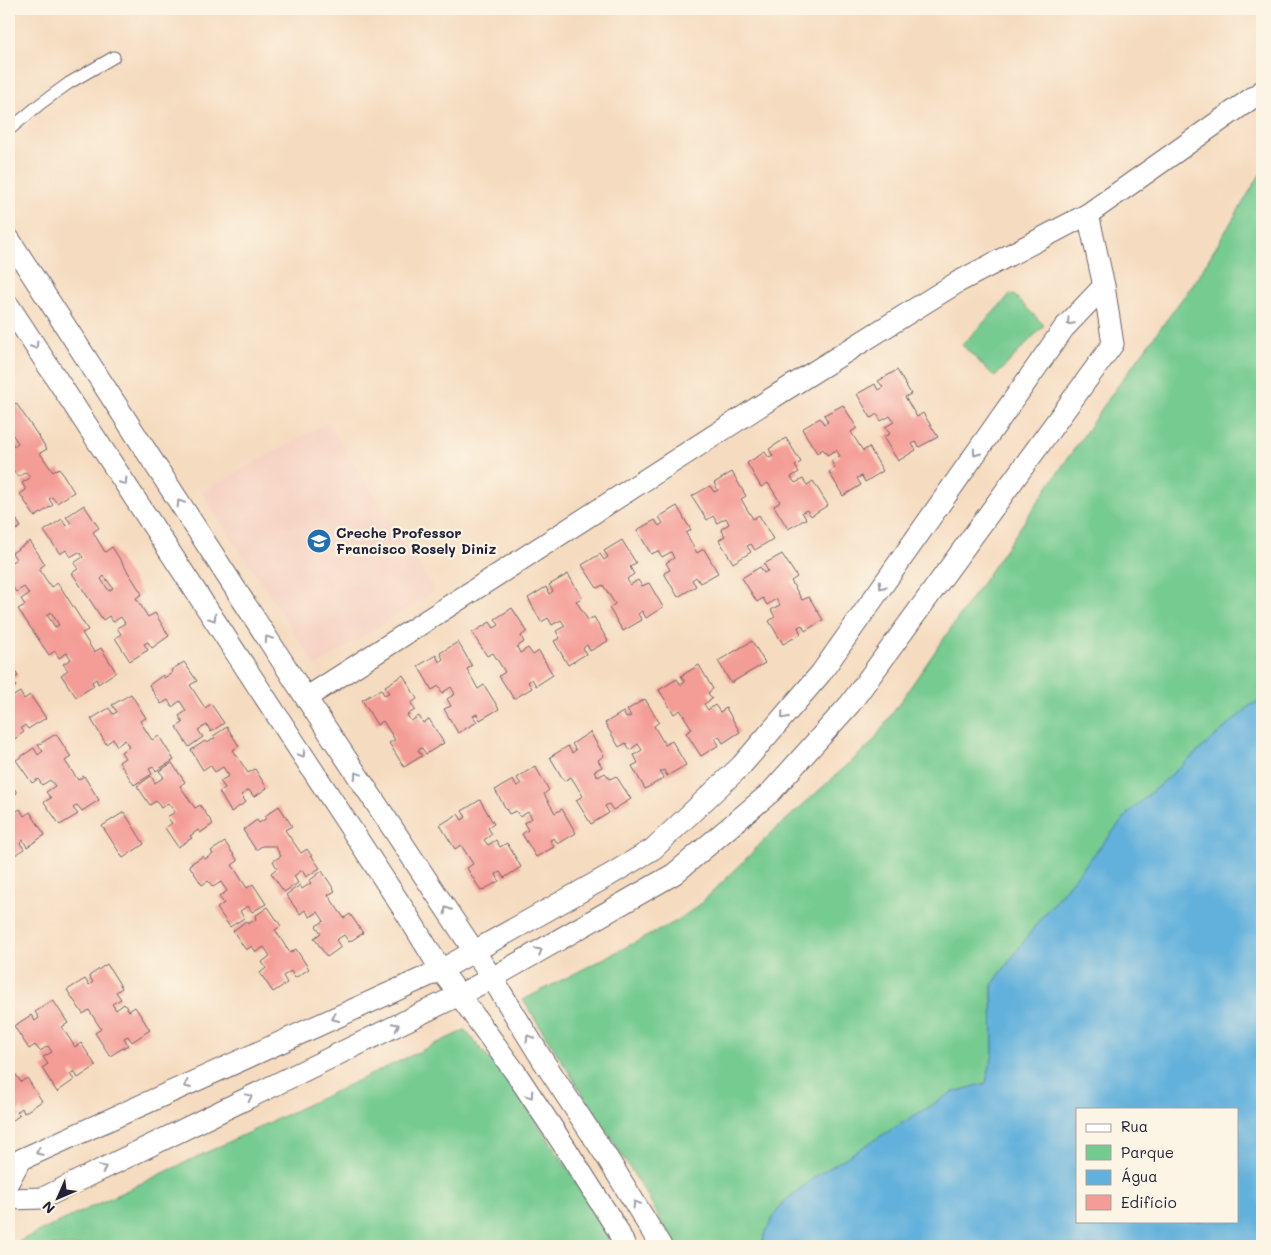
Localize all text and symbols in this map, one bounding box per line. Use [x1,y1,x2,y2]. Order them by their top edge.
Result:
one-way arrow [1067,316,1076,325]
one-way arrow [29,341,39,350]
one-way arrow [973,448,982,457]
one-way arrow [118,477,128,486]
one-way arrow [177,499,186,508]
place label: Creche Professor Francisco Rosely Diniz [336,523,497,558]
school or university icon: Creche Professor Francisco Rosely Diniz [306,528,332,554]
one-way arrow [879,580,888,590]
one-way arrow [207,613,217,622]
one-way arrow [265,636,274,645]
one-way arrow [781,710,790,719]
one-way arrow [296,749,306,758]
one-way arrow [354,771,363,781]
one-way arrow [444,907,453,916]
one-way arrow [534,947,543,957]
one-way arrow [332,1012,341,1022]
one-way arrow [390,1023,399,1033]
one-way arrow [526,1035,535,1044]
one-way arrow [183,1079,192,1089]
one-way arrow [524,1089,533,1099]
one-way arrow [244,1094,253,1104]
legend [1076,1108,1238,1222]
text: Rua [1121,1116,1148,1136]
text: Parque [1121,1142,1174,1162]
one-way arrow [35,1145,44,1156]
one-way arrow [98,1164,107,1175]
text: Água [1121,1166,1158,1186]
north arrow [32,1172,82,1222]
text: Edifício [1121,1192,1177,1212]
text: N [38,1197,59,1218]
one-way arrow [633,1201,642,1210]

